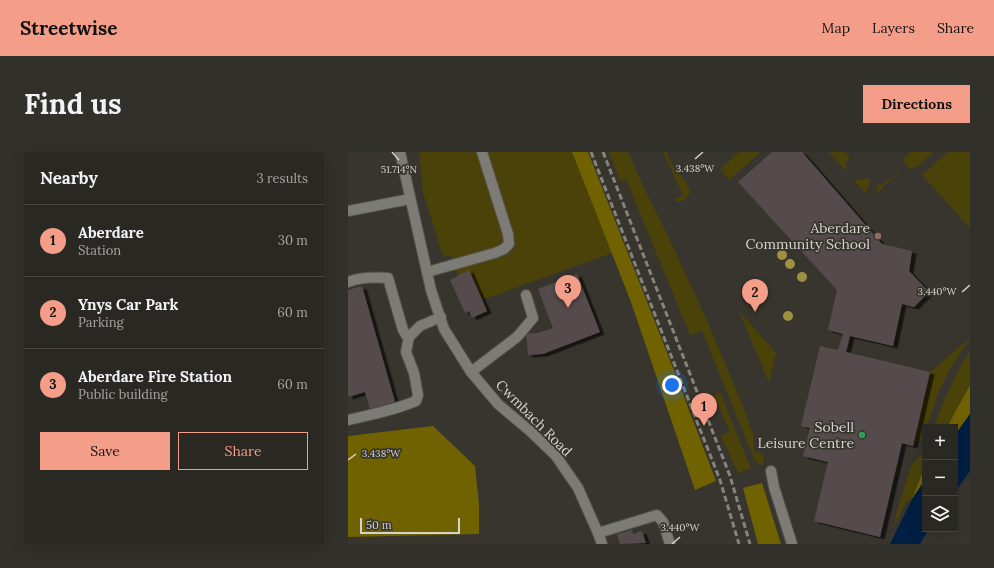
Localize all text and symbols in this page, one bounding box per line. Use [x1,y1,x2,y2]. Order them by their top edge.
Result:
text: Streetwise [20,16,117,40]
text: Map [822,19,850,37]
text: Layers [872,19,915,37]
text: Share [937,19,974,37]
button: Directions [863,85,970,123]
text: Find us [24,86,122,122]
text: 3.438°W [676,162,715,175]
text: 51.714°N [381,163,418,176]
text: Nearby [40,167,98,189]
text: 3 results [256,170,308,187]
place label: Aberdare Community School [745,219,870,253]
text: Aberdare [78,223,144,242]
marker: Aberdare Community School [873,231,883,241]
text: 1 [50,232,56,249]
text: 30 m [278,232,308,249]
text: Station [78,242,121,259]
pin: 3 [555,275,581,308]
pin: 2 [742,279,768,312]
text: 3.440°W [917,285,958,298]
text: Ynys Car Park [78,295,179,314]
text: 2 [50,304,56,321]
text: 60 m [277,304,308,321]
text: Parking [78,314,124,331]
text: Aberdare Fire Station [78,367,232,386]
your location [662,375,682,395]
text: 3 [49,376,57,393]
text: 60 m [277,376,308,393]
street label: Cwmbach Road [492,376,576,460]
text: Public building [78,386,168,403]
pin: 1 [691,393,717,426]
place label: Sobell Leisure Centre [758,418,854,452]
map controls [922,424,958,532]
button: + [922,424,958,460]
marker: Sobell Leisure Centre [857,430,867,440]
button: Save [40,432,170,470]
button: Share [178,432,308,470]
text: 3.438°W [362,447,401,460]
button: − [922,460,958,496]
button: layers [922,496,958,532]
scale bar [360,516,460,535]
text: 50 m [366,518,392,532]
text: 3.440°W [660,521,701,534]

